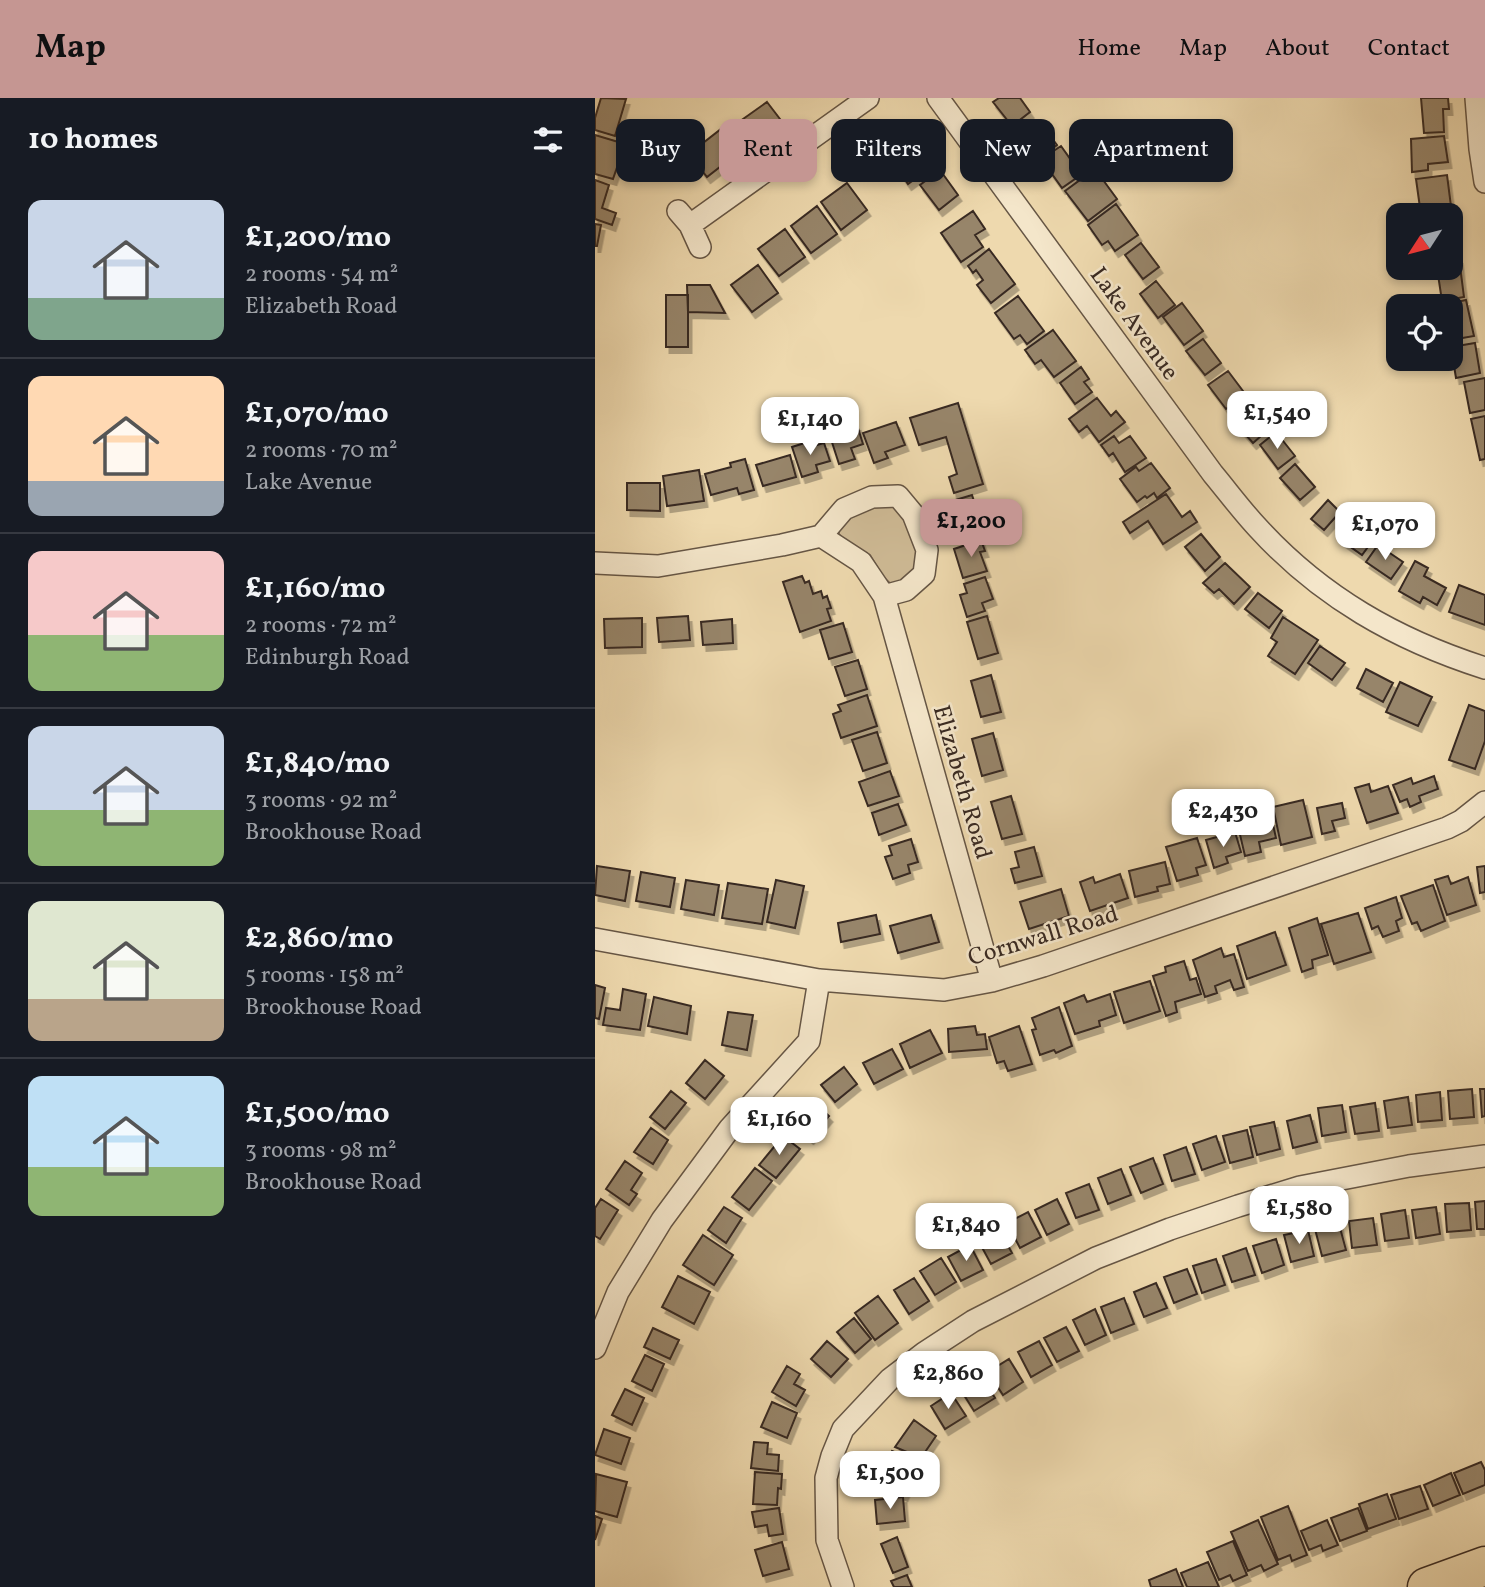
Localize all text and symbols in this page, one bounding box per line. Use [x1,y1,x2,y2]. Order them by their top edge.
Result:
text: Map [35,26,106,72]
text: Home [1077,32,1141,66]
text: Map [1179,32,1227,66]
text: About [1265,32,1330,66]
text: Contact [1368,32,1450,66]
text: 10 homes [28,119,158,161]
chip: Buy [616,119,705,182]
chip: Rent [719,119,817,182]
chip: Filters [831,119,946,182]
chip: New [960,119,1055,182]
chip: Apartment [1069,119,1233,182]
icon: filters [529,121,567,159]
north arrow [1386,203,1463,280]
map controls [1386,203,1463,371]
text: £1,200/mo [245,217,391,259]
icon: home [84,228,168,312]
text: 2 rooms · 54 m² [245,259,398,291]
street label: Lake Avenue [1081,260,1186,388]
text: Elizabeth Road [245,291,397,323]
button: locate [1386,294,1463,371]
pin: £1,540 [1220,392,1334,451]
text: £1,070/mo [245,393,389,435]
pin: £1,140 [753,398,867,457]
text: £1,540 [1243,398,1311,430]
icon: home [84,404,168,488]
text: £1,140 [777,404,843,436]
text: 2 rooms · 70 m² [245,435,398,467]
text: Lake Avenue [245,467,372,499]
pin: £1,200 [914,500,1028,559]
pin: £1,070 [1328,503,1442,562]
text: £1,200 [936,506,1006,538]
text: £1,070 [1351,509,1419,541]
text: £1,160/mo [245,568,386,610]
icon: home [84,579,168,663]
text: 2 rooms · 72 m² [245,610,396,642]
text: Edinburgh Road [245,642,410,674]
street label: Elizabeth Road [923,701,999,864]
text: £1,840/mo [245,743,390,785]
icon: home [84,754,168,838]
text: 3 rooms · 92 m² [245,785,397,817]
pin: £2,430 [1166,790,1280,849]
text: £2,430 [1188,796,1258,828]
text: Brookhouse Road [245,817,422,849]
street label: Cornwall Road [964,898,1123,976]
text: £2,860/mo [245,918,393,960]
icon: home [84,929,168,1013]
text: 5 rooms · 158 m² [245,960,404,992]
text: Brookhouse Road [245,992,422,1024]
text: £1,500/mo [245,1093,390,1135]
pin: £1,160 [722,1098,836,1157]
icon: home [84,1104,168,1188]
text: £1,160 [746,1104,812,1136]
text: 3 rooms · 98 m² [245,1135,397,1167]
text: Brookhouse Road [245,1167,422,1199]
pin: £1,580 [1242,1186,1356,1246]
text: £1,580 [1266,1193,1332,1225]
pin: £1,840 [909,1204,1023,1263]
text: £1,840 [932,1210,1000,1242]
pin: £2,860 [891,1352,1005,1411]
text: £2,860 [912,1358,984,1390]
pin: £1,500 [833,1452,947,1511]
text: £1,500 [856,1458,924,1490]

